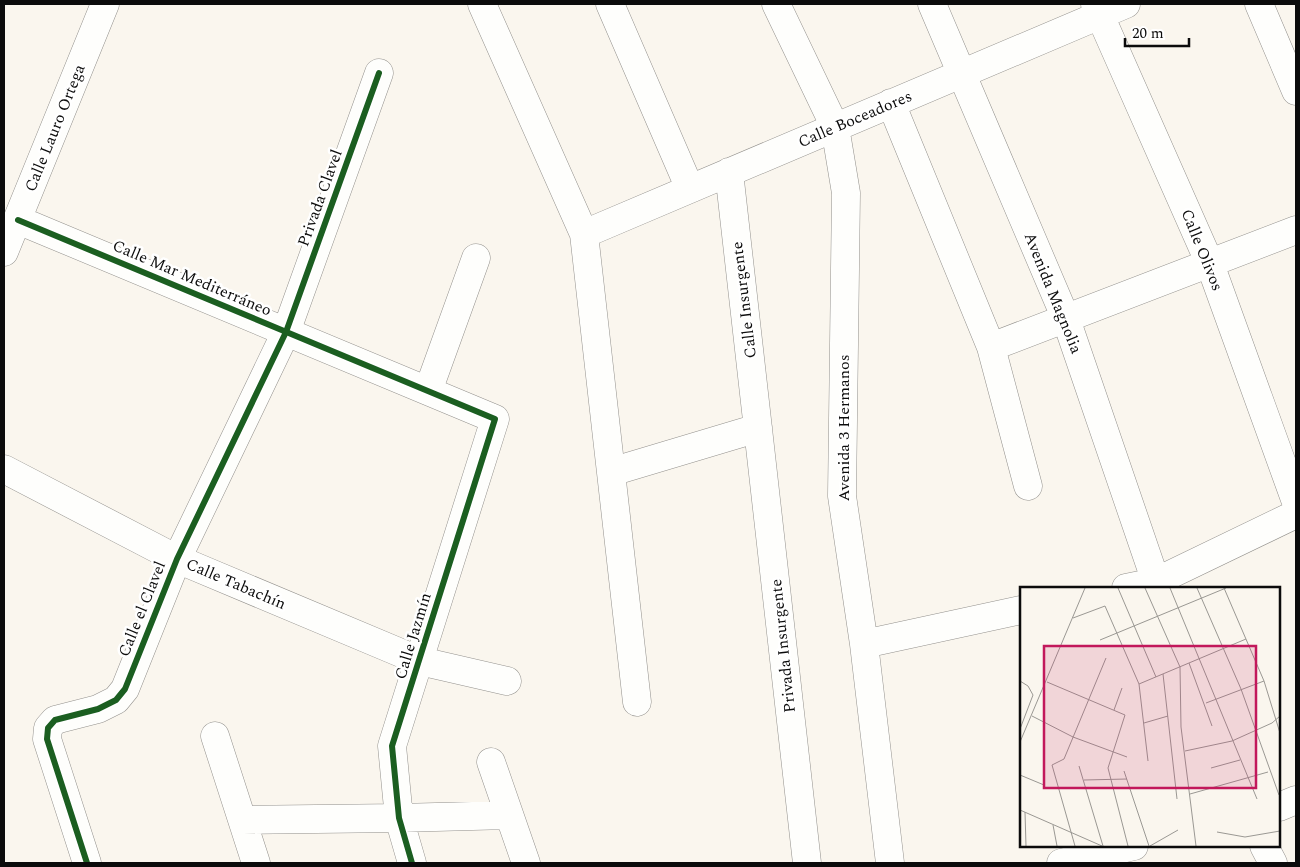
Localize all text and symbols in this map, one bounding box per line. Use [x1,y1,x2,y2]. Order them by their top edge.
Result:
scale bar [1125,15,1189,47]
text: 20 m [1132,22,1164,45]
street label: Calle Lauro Ortega [18,61,92,195]
street label: Calle Boceadores [794,84,916,154]
street label: Privada Clavel [291,146,349,250]
street label: Calle Olivos [1175,205,1229,295]
street label: Avenida Magnolia [1018,229,1088,357]
street label: Calle Mar Mediterráneo [109,234,275,322]
street label: Calle Insurgente [725,240,763,360]
street label: Avenida 3 Hermanos [832,354,856,502]
street label: Calle Tabachín [182,552,290,616]
street label: Calle el Clavel [112,558,172,660]
street label: Privada Insurgente [764,578,802,714]
inset map [1020,587,1280,847]
street label: Calle Jazmín [388,590,438,682]

